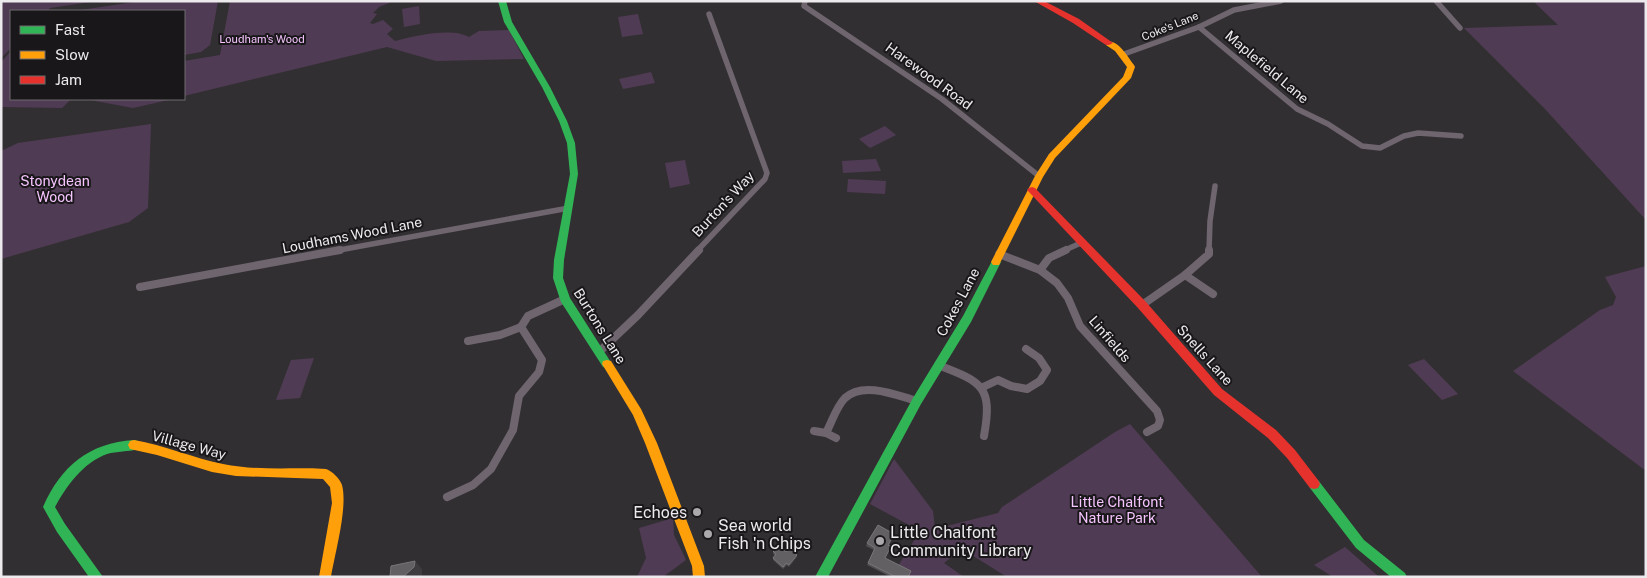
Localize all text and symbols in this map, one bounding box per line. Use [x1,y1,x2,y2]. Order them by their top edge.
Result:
street label: Coke's Lane [1140,9,1200,43]
legend [10,10,185,100]
text: Fast [55,21,85,38]
street label: Maplefield Lane [1222,27,1312,107]
park label: Loudham's Wood [219,33,305,45]
street label: Harewood Road [883,39,975,113]
text: Slow [55,46,90,63]
text: Jam [55,71,82,88]
street label: Burton's Way [689,168,758,240]
park label: Stonydean Wood [20,173,90,205]
street label: Loudhams Wood Lane [281,214,423,256]
street label: Cokes Lane [933,265,983,339]
street label: Burtons Lane [570,285,630,367]
street label: Linfields [1086,313,1134,365]
street label: Snells Lane [1174,322,1236,388]
street label: Village Way [150,427,228,463]
park label: Little Chalfont Nature Park [1071,494,1163,526]
place label: Echoes [633,503,687,522]
marker: Echoes [691,506,703,518]
place label: Sea world Fish 'n Chips [718,516,811,553]
place label: Little Chalfont Community Library [890,523,1032,560]
marker: Sea world Fish 'n Chips [702,528,714,540]
marker: Little Chalfont Community Library [874,535,886,547]

